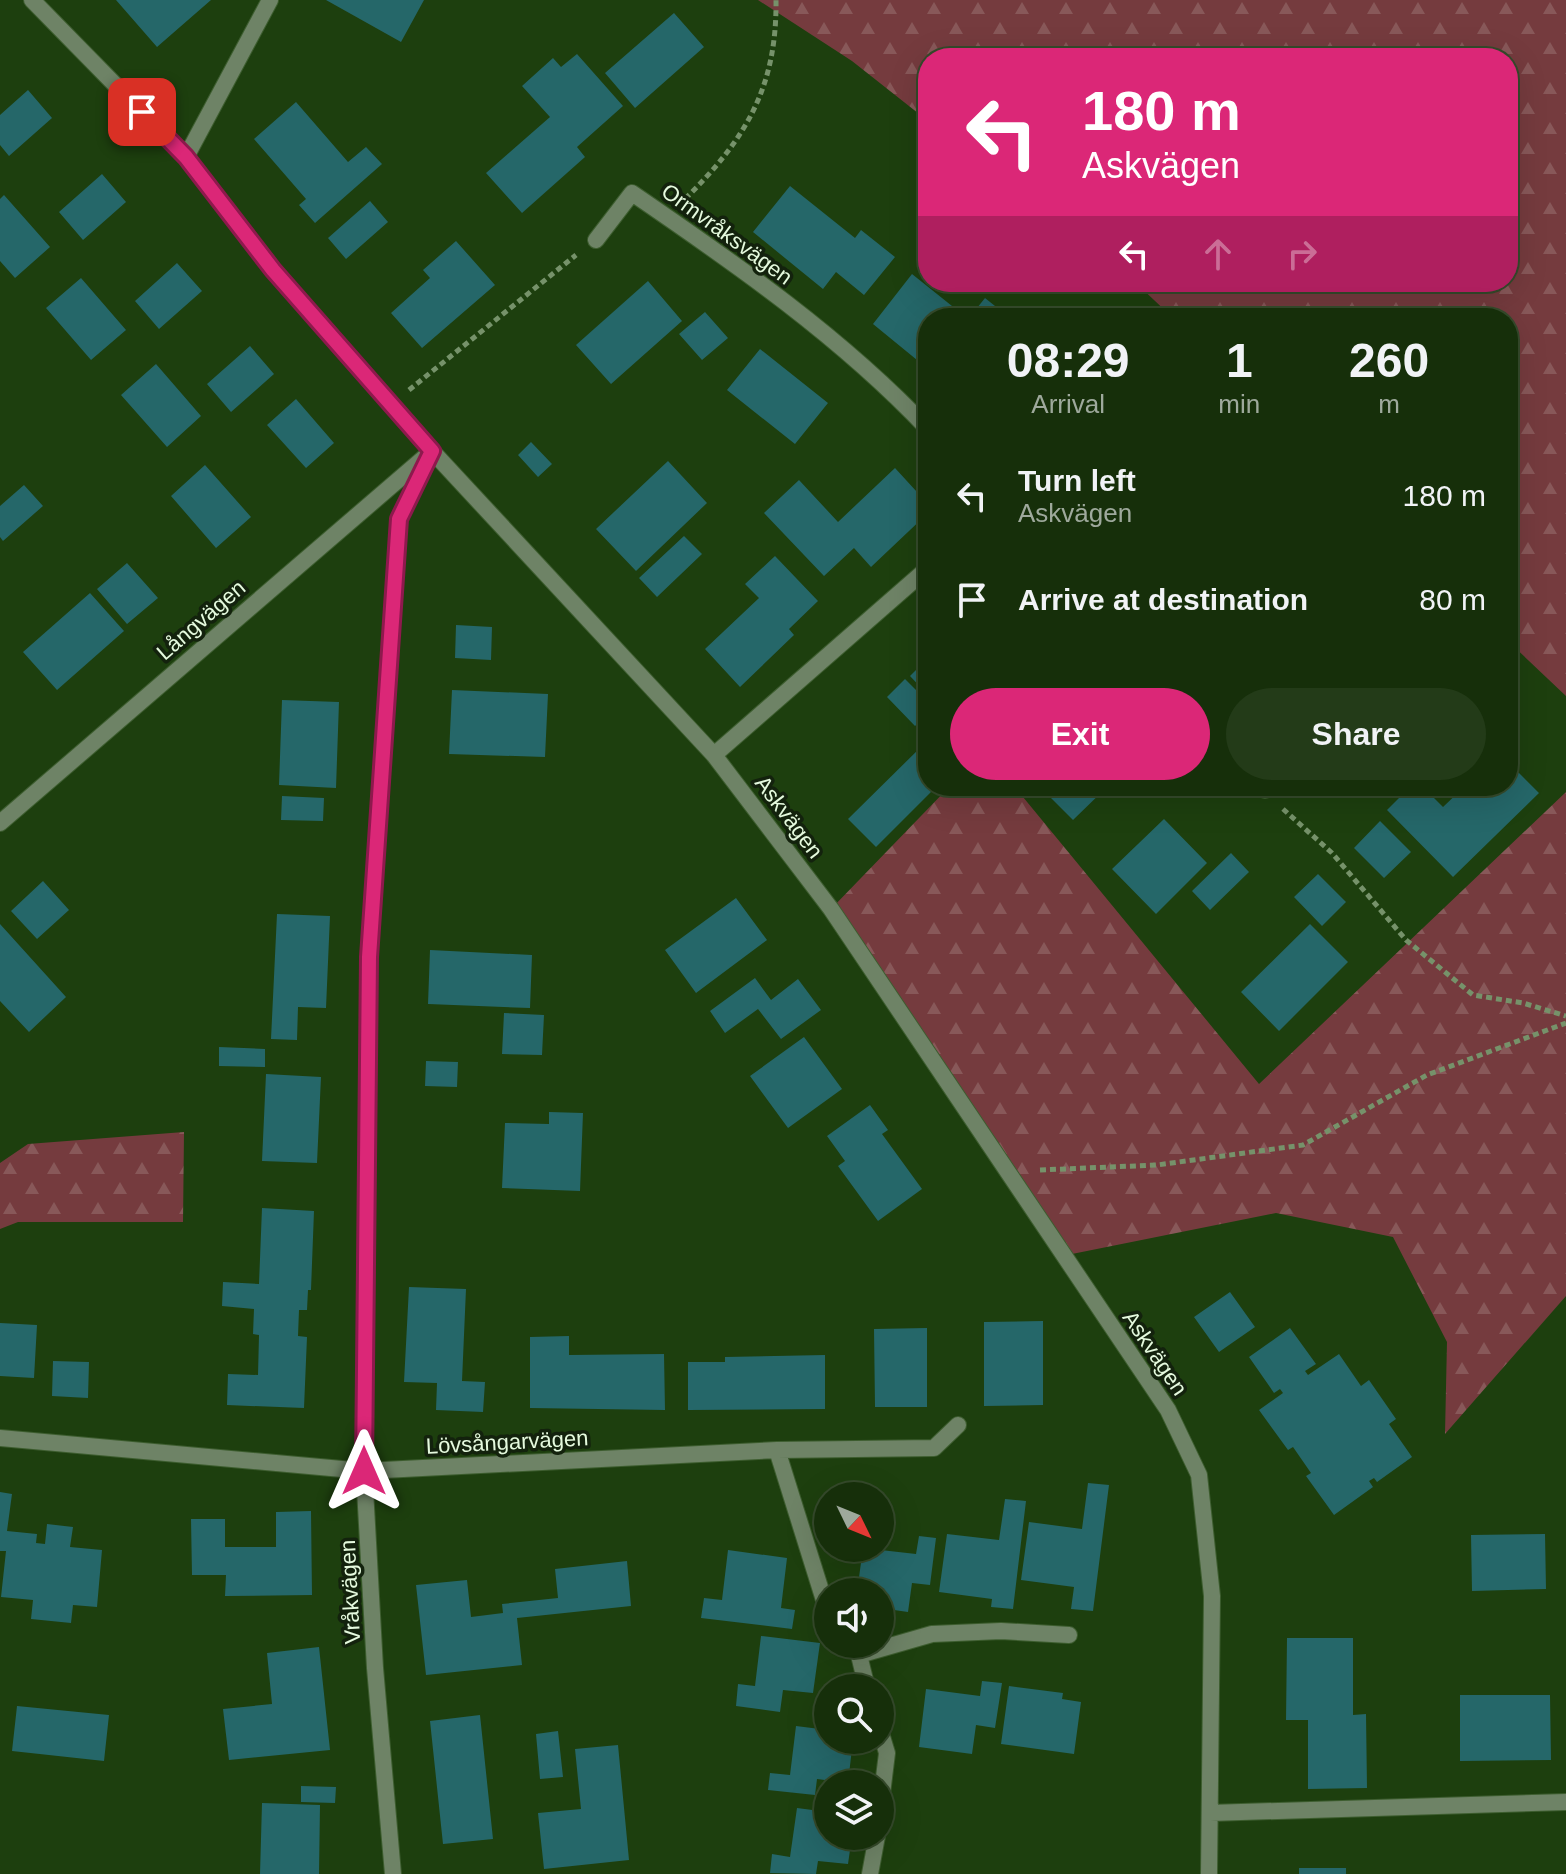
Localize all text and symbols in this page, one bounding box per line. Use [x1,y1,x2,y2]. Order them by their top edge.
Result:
pin [108,78,176,146]
text: 180 m [1082,79,1241,142]
icon: left [950,80,1054,184]
icon: arrive [120,90,164,134]
text: Askvägen [1082,145,1240,186]
street label: Ormvråksvägen [657,178,797,290]
icon: left [1112,232,1156,276]
icon: ahead [1196,232,1240,276]
icon: right [1280,232,1324,276]
text: 08:29 [1007,334,1130,387]
text: 1 [1226,334,1253,387]
text: 260 [1349,334,1429,387]
text: Arrival [1031,389,1105,419]
text: min [1218,389,1260,419]
text: m [1378,389,1400,419]
text: Turn left [1018,464,1136,497]
icon: left [950,474,994,518]
text: 180 m [1403,479,1486,512]
text: Askvägen [1018,498,1132,528]
street label: Långvägen [152,575,250,665]
icon: arrive [950,578,994,622]
text: Arrive at destination [1018,583,1308,616]
text: 80 m [1419,583,1486,616]
button: Exit [950,688,1210,780]
button: Share [1226,688,1486,780]
street label: Askvägen [750,771,828,863]
street label: Askvägen [1118,1306,1192,1400]
street label: Lövsångarvägen [425,1425,589,1459]
position arrow [322,1429,406,1513]
north arrow [814,1482,894,1562]
map controls [814,1482,894,1850]
street label: Vråkvägen [335,1539,365,1645]
button: sound [814,1578,894,1658]
button: search [814,1674,894,1754]
button: layers [814,1770,894,1850]

